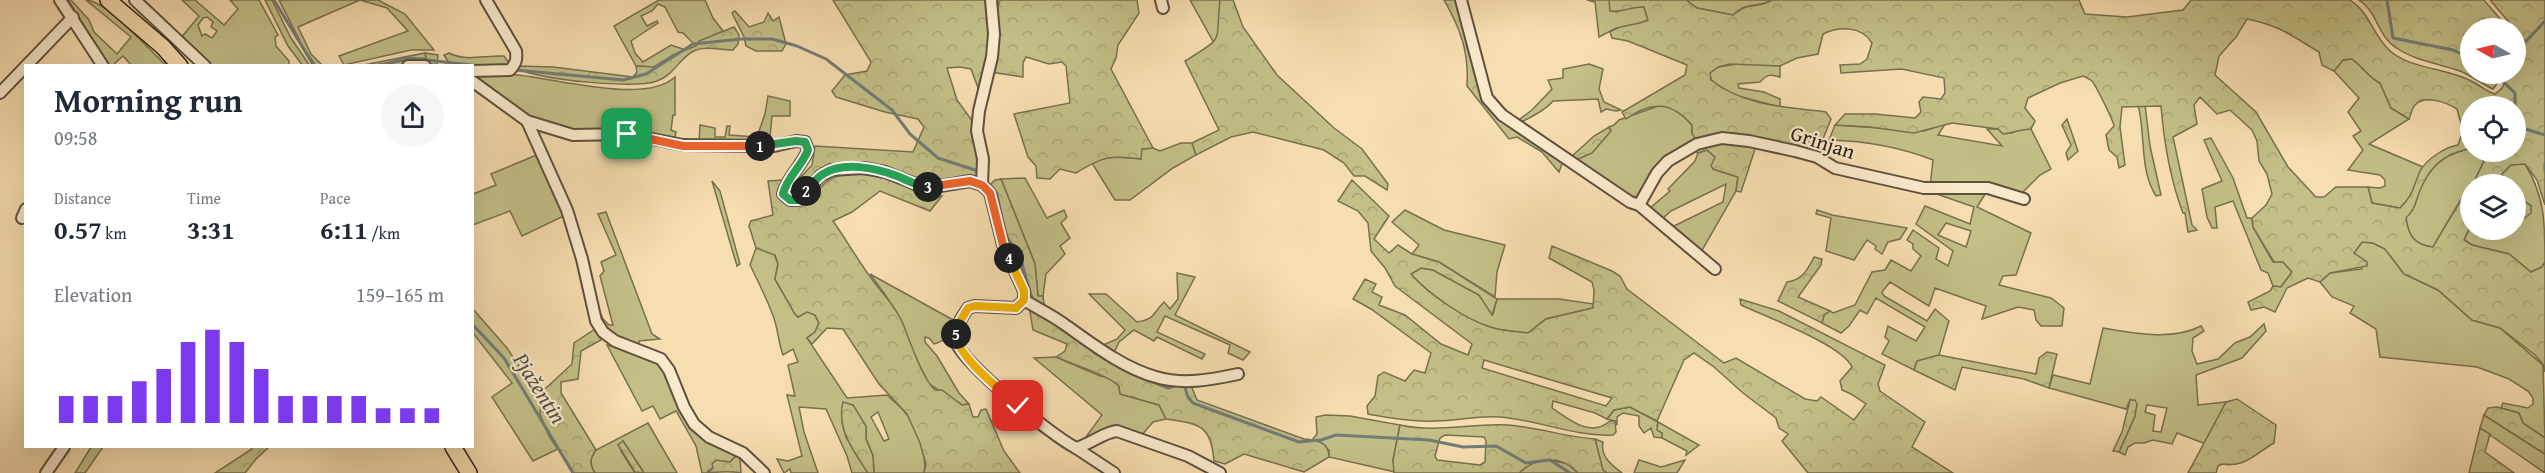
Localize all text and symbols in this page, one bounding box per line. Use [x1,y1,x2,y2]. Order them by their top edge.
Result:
north arrow [2460,18,2526,84]
map controls [2460,18,2526,240]
text: Morning run [54,76,243,124]
button: share [381,84,444,147]
button: locate [2460,96,2526,162]
pin [601,108,652,159]
icon: arrive [610,117,643,150]
street label: Grinjan [1787,117,1859,167]
text: 09:58 [54,123,97,152]
pin: 1 [745,131,775,161]
text: 1 [756,134,764,158]
pin: 3 [913,172,943,202]
button: layers [2460,174,2526,240]
text: 3 [924,175,932,199]
pin: 2 [791,176,821,206]
text: 2 [802,179,810,203]
text: Distance [54,186,111,210]
text: Time [187,186,221,210]
text: Pace [320,186,351,210]
text: 0.57 [54,210,102,249]
text: 3:31 [187,210,235,249]
text: 6:11 [320,210,368,249]
text: km [102,221,126,245]
text: /km [368,221,400,245]
pin: 4 [994,243,1024,273]
text: 4 [1005,246,1013,270]
text: Elevation [54,280,132,309]
text: 159–165 m [356,280,444,309]
pin: 5 [941,319,971,349]
text: 5 [952,322,960,346]
water label: Pjažentin [505,345,574,430]
pin [992,380,1043,431]
icon: check [1001,389,1034,422]

